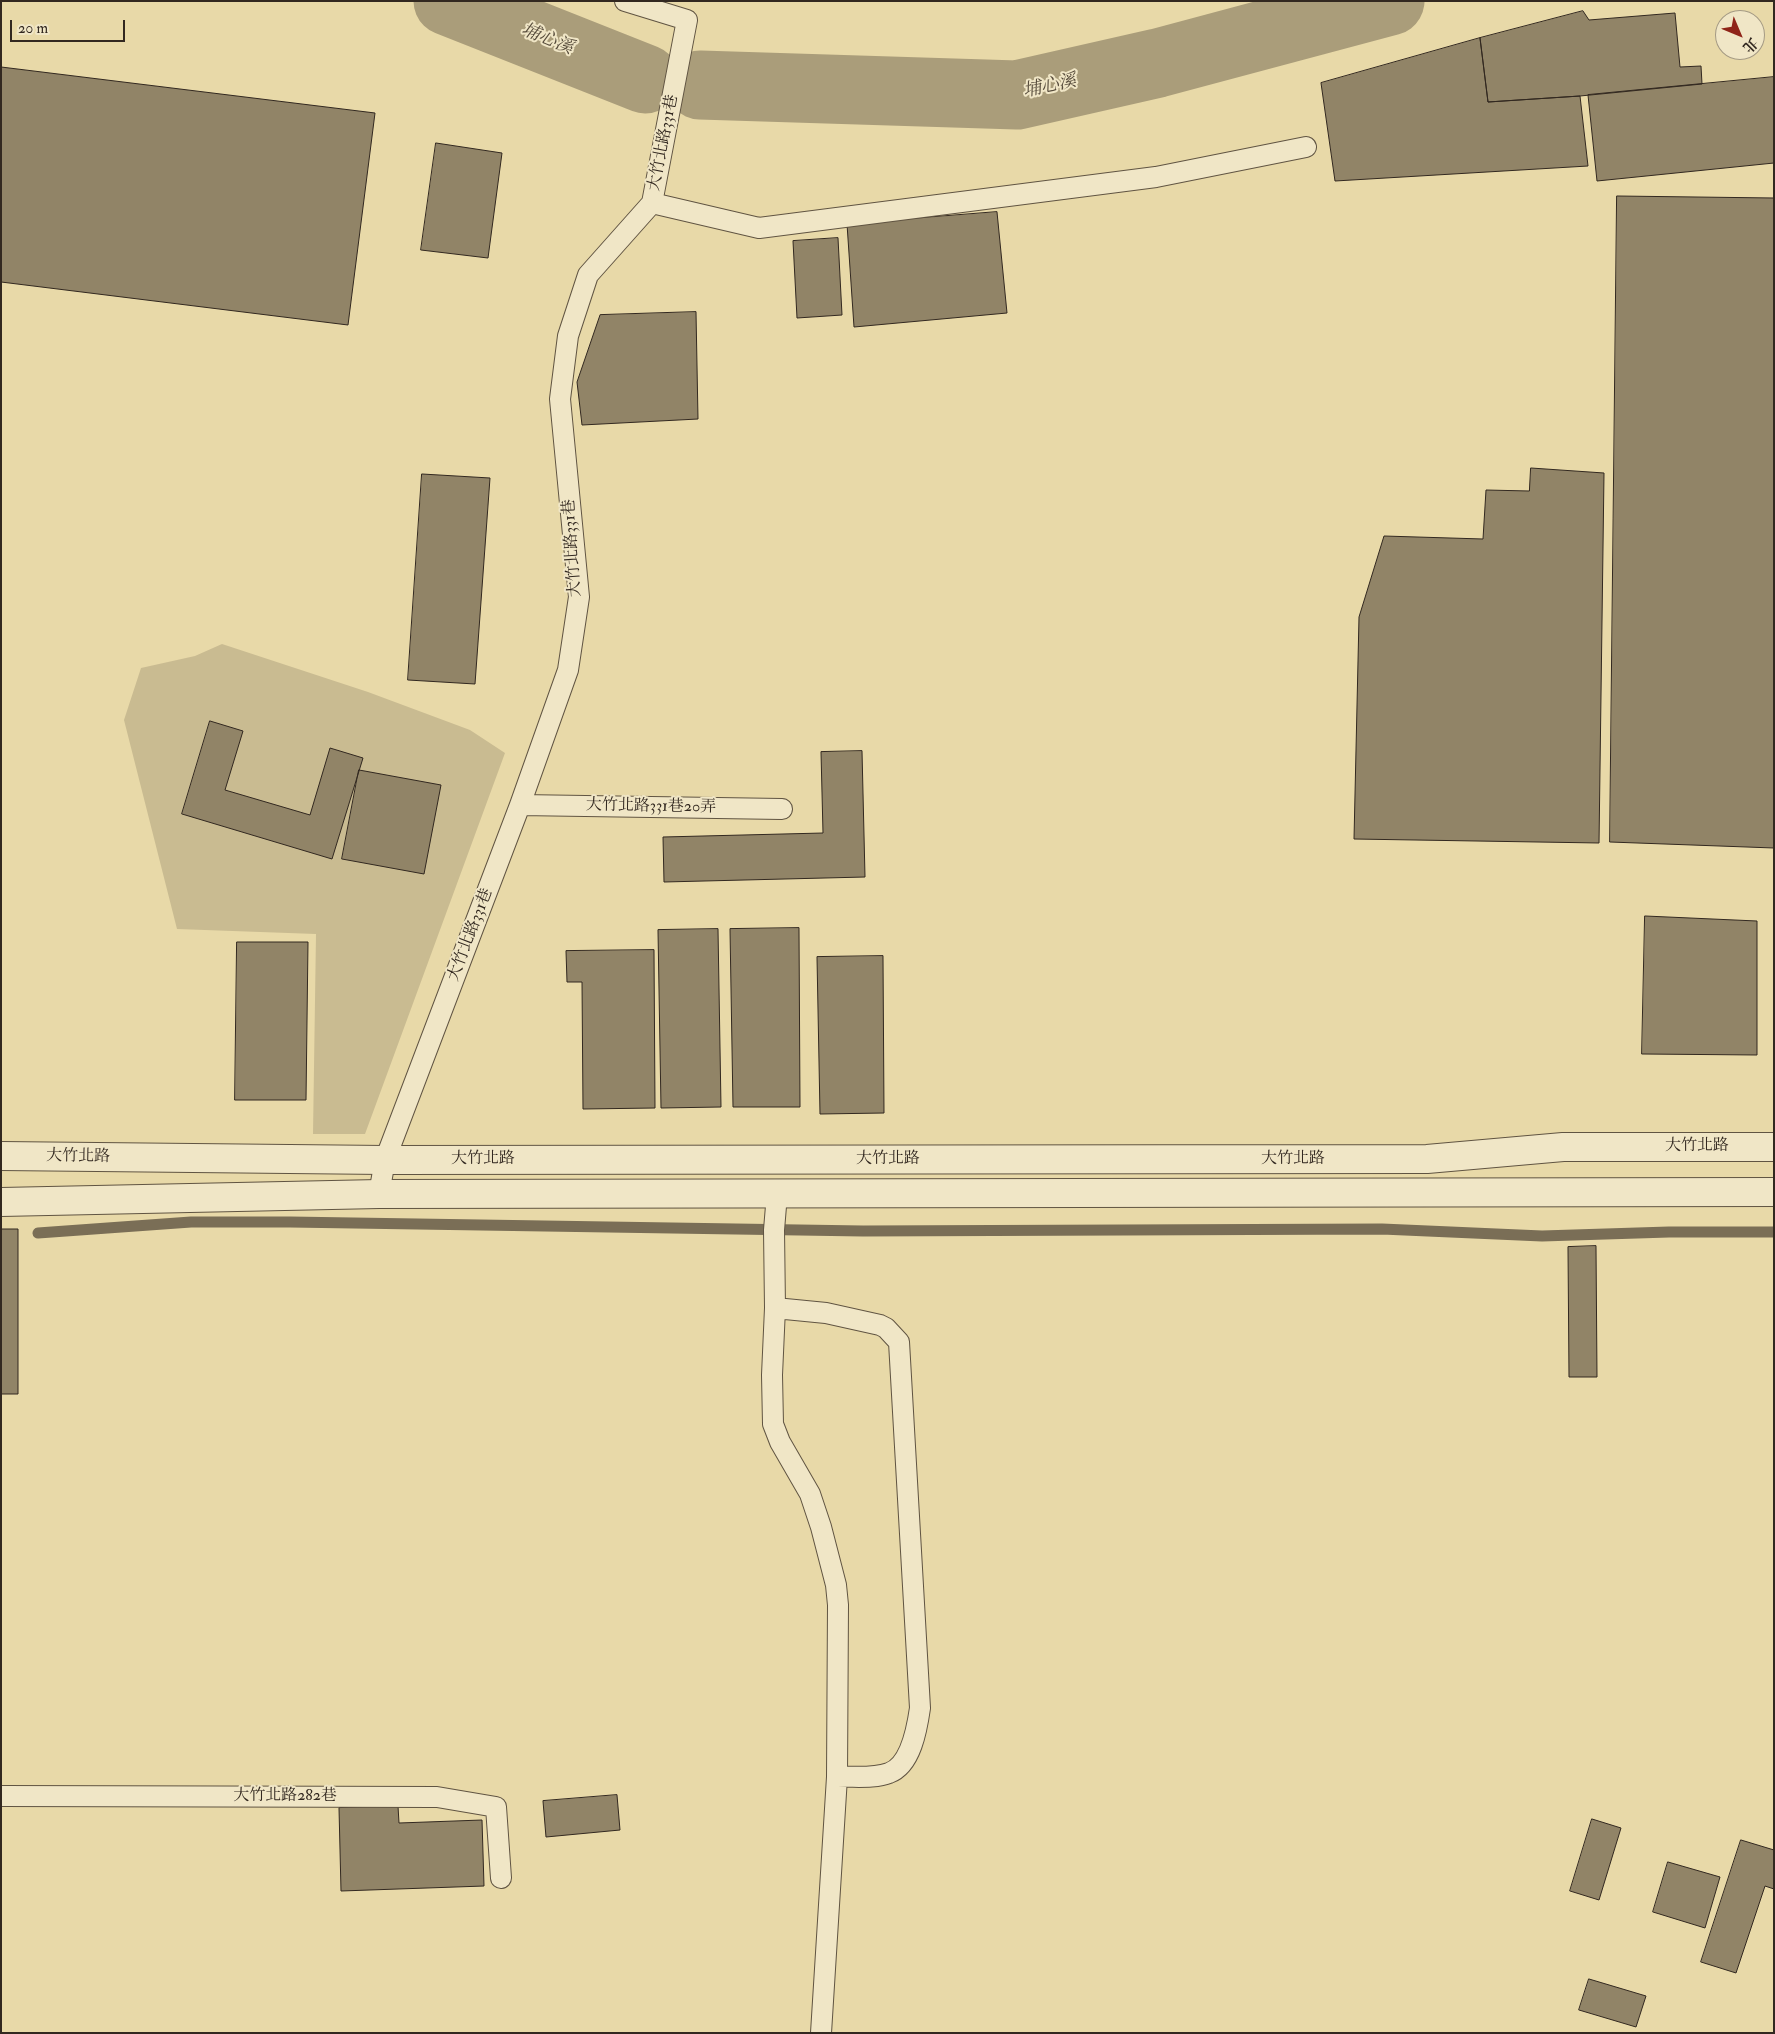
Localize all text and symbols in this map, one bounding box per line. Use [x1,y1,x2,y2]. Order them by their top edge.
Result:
scale bar [12,10,128,42]
north arrow [1715,10,1765,60]
text: 20 m [18,19,48,38]
water label: 埔心溪 [518,20,576,60]
text: 北 [1739,34,1761,56]
water label: 埔心溪 [1021,71,1079,103]
street label: 大竹北路331巷 [645,93,683,193]
street label: 大竹北路331巷 [560,498,586,598]
street label: 大竹北路331巷20弄 [586,796,716,818]
street label: 大竹北路331巷 [444,886,498,984]
street label: 大竹北路 [1665,1137,1729,1157]
street label: 大竹北路 [46,1147,110,1167]
street label: 大竹北路 [451,1150,515,1170]
street label: 大竹北路 [856,1150,920,1170]
street label: 大竹北路 [1261,1150,1325,1170]
street label: 大竹北路282巷 [233,1787,337,1807]

